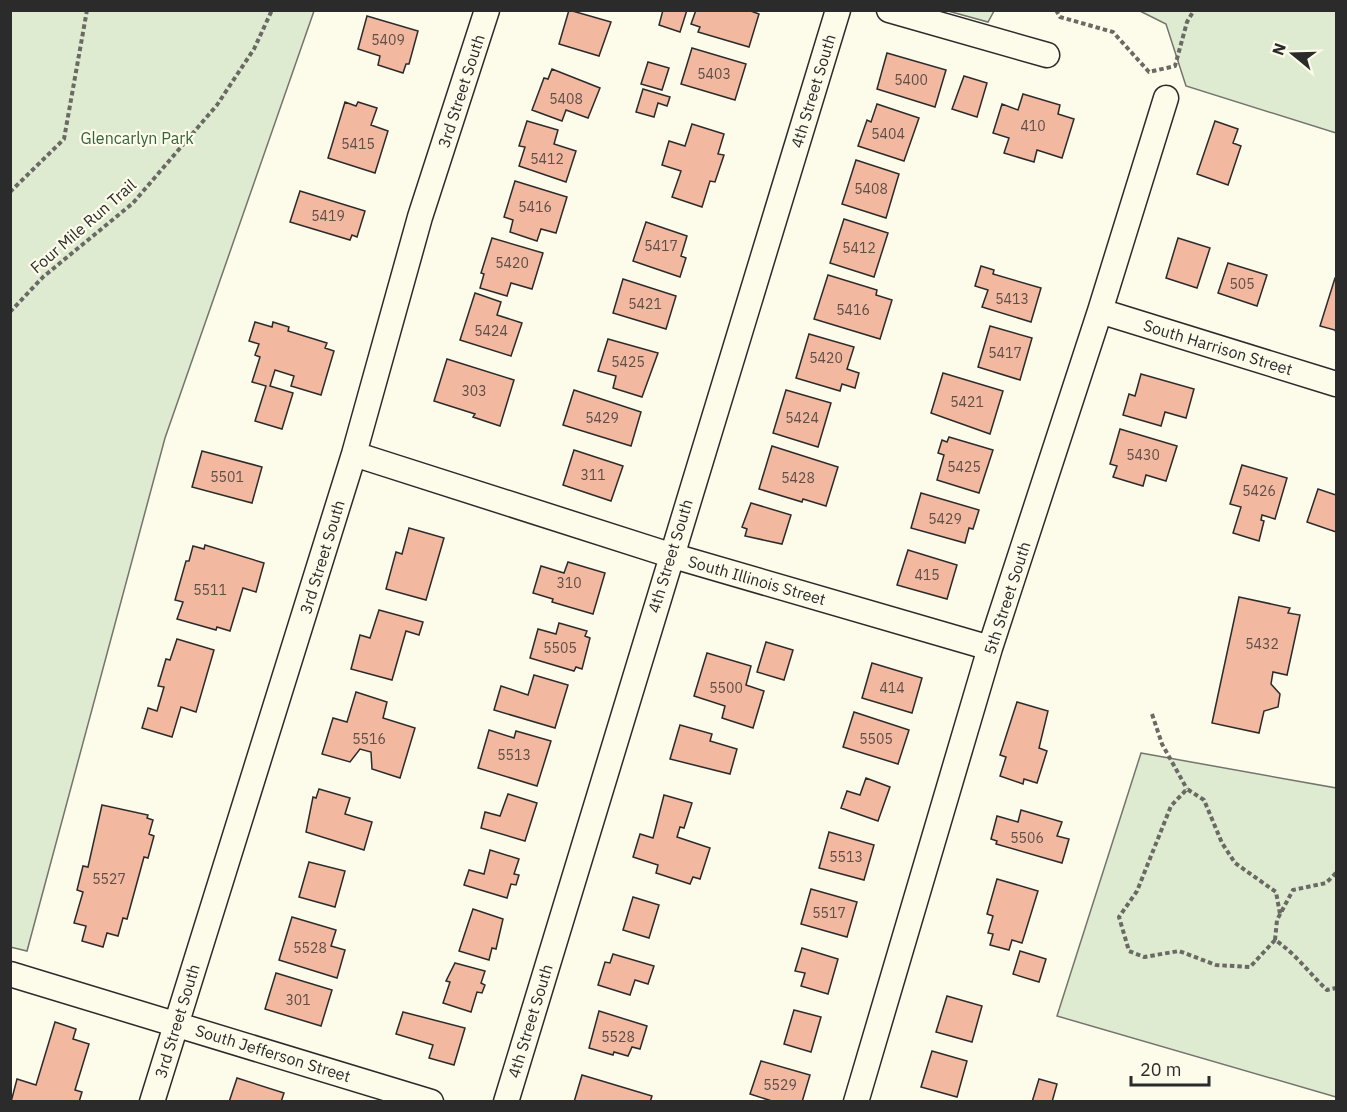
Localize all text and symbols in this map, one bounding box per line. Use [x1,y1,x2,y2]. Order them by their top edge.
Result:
north arrow [1263,24,1323,84]
house number: 5409 [371,31,405,49]
street label: 3rd Street South [433,32,489,150]
street label: 4th Street South [786,32,840,150]
text: N [1267,40,1290,58]
house number: 5403 [697,65,731,83]
house number: 5400 [894,71,928,89]
house number: 5408 [549,90,583,108]
house number: 410 [1020,117,1046,135]
house number: 5404 [871,125,905,143]
park label: Glencarlyn Park [80,128,194,148]
house number: 5415 [341,135,375,153]
house number: 5412 [530,150,564,168]
street label: Four Mile Run Trail [26,175,140,277]
house number: 5408 [854,180,888,198]
house number: 5416 [518,198,552,216]
house number: 5419 [311,207,345,225]
house number: 5417 [644,237,678,255]
house number: 5412 [842,239,876,257]
house number: 5420 [495,254,529,272]
house number: 505 [1229,275,1255,293]
house number: 5413 [995,290,1029,308]
house number: 5421 [628,295,662,313]
house number: 5416 [836,301,870,319]
street label: South Harrison Street [1141,315,1295,379]
house number: 5424 [474,322,508,340]
house number: 5417 [988,344,1022,362]
house number: 5420 [809,349,843,367]
house number: 5425 [611,353,645,371]
house number: 303 [461,382,487,400]
house number: 5421 [950,393,984,411]
house number: 5429 [585,409,619,427]
house number: 5424 [785,409,819,427]
house number: 5430 [1126,446,1160,464]
house number: 5425 [947,458,981,476]
house number: 311 [580,466,606,484]
house number: 5501 [210,468,244,486]
house number: 5428 [781,469,815,487]
house number: 5426 [1242,482,1276,500]
street label: 4th Street South [643,497,697,615]
street label: 3rd Street South [295,498,349,616]
house number: 5429 [928,510,962,528]
street label: 5th Street South [979,539,1035,657]
street label: South Illinois Street [686,551,828,609]
house number: 415 [914,566,940,584]
house number: 310 [556,574,582,592]
house number: 5511 [193,581,227,599]
house number: 5432 [1245,635,1279,653]
house number: 5505 [543,639,577,657]
house number: 5500 [709,679,743,697]
house number: 414 [879,679,905,697]
house number: 5516 [352,730,386,748]
house number: 5505 [859,730,893,748]
house number: 5513 [497,746,531,764]
house number: 5506 [1010,829,1044,847]
house number: 5513 [829,848,863,866]
house number: 5527 [92,870,126,888]
house number: 5517 [812,904,846,922]
house number: 5528 [293,939,327,957]
street label: 3rd Street South [150,962,204,1080]
street label: 4th Street South [503,962,557,1080]
house number: 301 [285,991,311,1009]
street label: South Jefferson Street [193,1020,353,1086]
house number: 5528 [601,1028,635,1046]
scale bar [1131,1049,1209,1087]
text: 20 m [1140,1058,1182,1081]
house number: 5529 [763,1076,797,1094]

